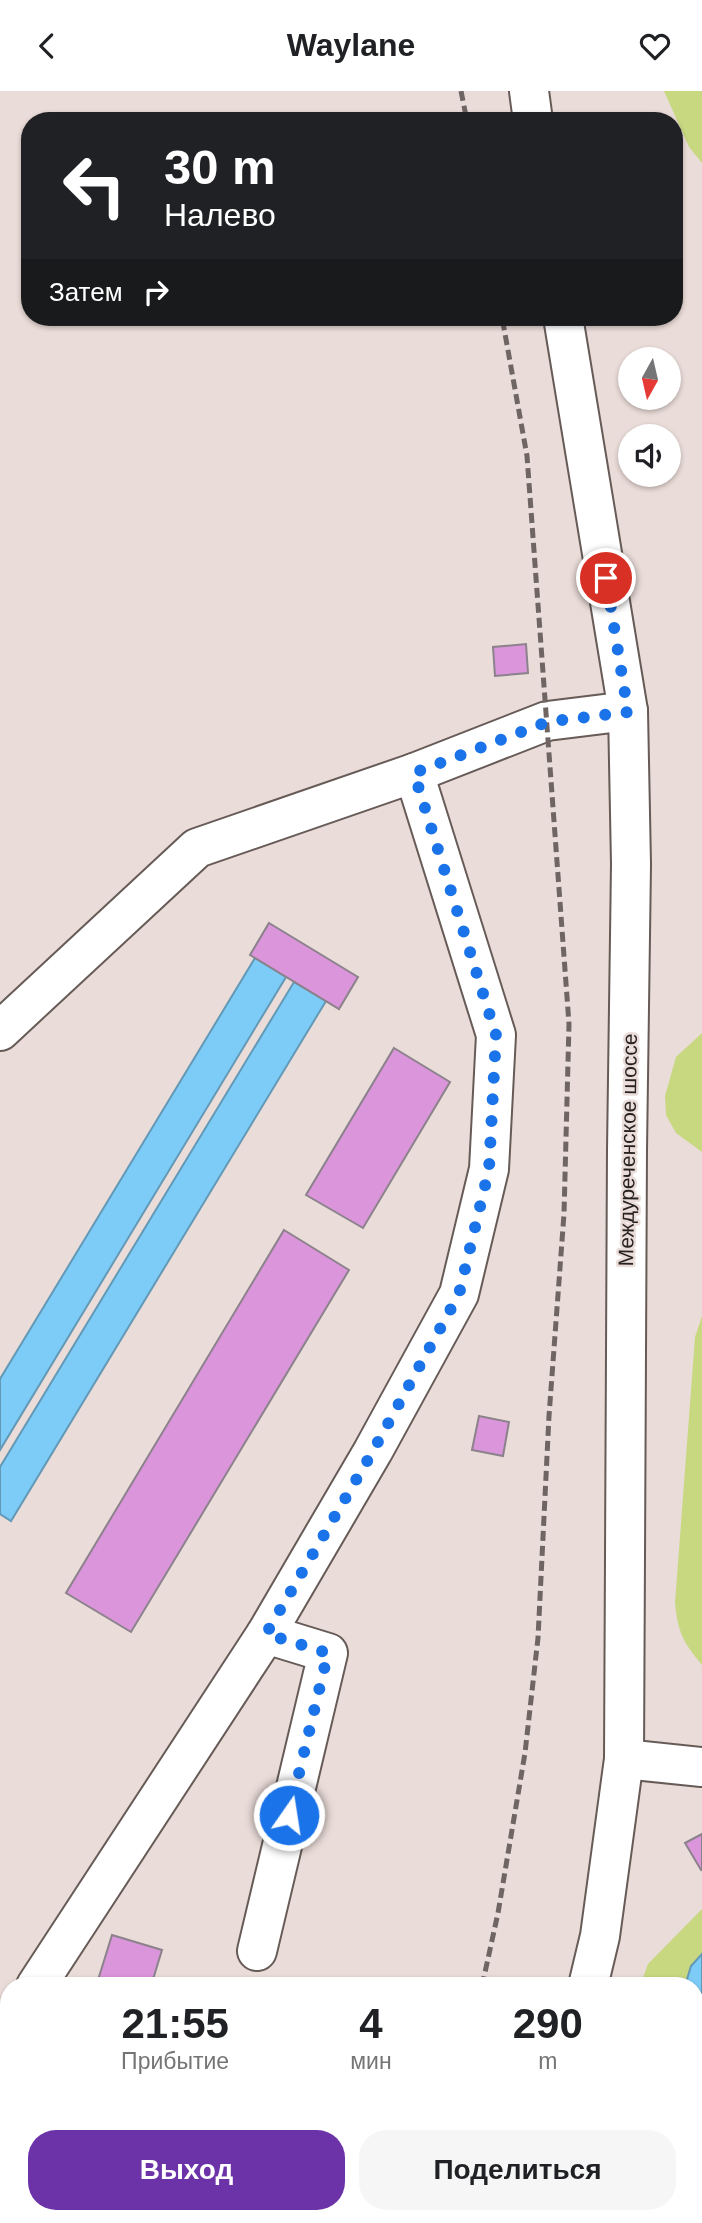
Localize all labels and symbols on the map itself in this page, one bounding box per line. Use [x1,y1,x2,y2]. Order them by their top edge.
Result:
north arrow [618,347,681,409]
pin [576,548,636,608]
street label: Междуреченское шоссе [614,1033,641,1267]
position arrow [252,1778,326,1852]

